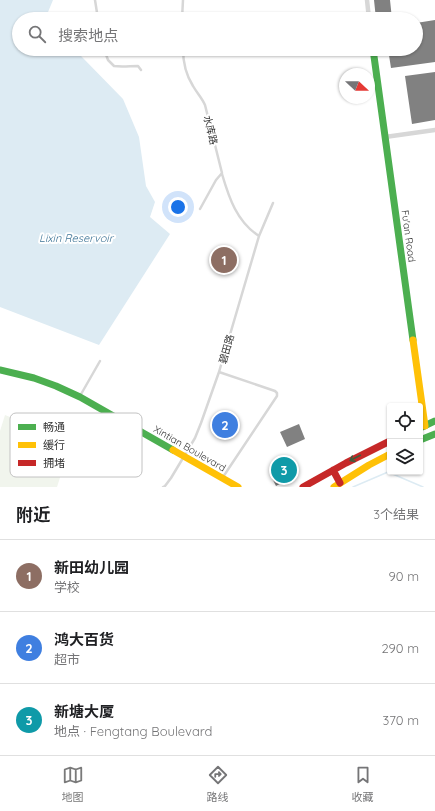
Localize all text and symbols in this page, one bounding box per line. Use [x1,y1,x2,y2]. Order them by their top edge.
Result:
search box [12,12,423,56]
icon: search [26,23,48,45]
text: 搜索地点 [58,26,118,45]
north arrow [339,68,375,104]
street label: 水库路 [201,114,220,146]
your location [168,197,188,217]
street label: Fu'an Road [398,209,419,263]
water label: Lixin Reservoir [39,231,115,245]
pin: 1 [211,245,237,275]
street label: 碧田路 [216,333,237,365]
map controls [387,403,423,475]
button: locate [387,403,423,439]
pin: 2 [212,410,238,440]
legend [10,413,142,477]
text: 畅通 [43,420,65,434]
street label: Xintian Boulevard [151,423,228,474]
text: 缓行 [43,438,65,452]
button: layers [387,439,423,475]
pin: 3 [271,455,297,485]
one-way arrow [349,455,361,462]
text: 拥堵 [43,456,65,470]
text: 附近 [16,504,50,525]
text: 3个结果 [373,506,419,522]
text: 新田幼儿园 [54,558,129,577]
text: 1 [26,568,32,584]
text: 90 m [389,568,419,584]
text: 学校 [54,579,80,595]
text: 鸿大百货 [54,630,114,649]
text: 2 [25,640,33,656]
text: 290 m [381,640,419,656]
text: 超市 [54,651,80,667]
text: 新塘大厦 [54,702,114,721]
text: 3 [26,712,32,728]
text: 370 m [382,712,419,728]
text: 地点 · Fengtang Boulevard [54,723,212,739]
tab: 地图 [62,764,84,804]
tab: 路线 [207,764,229,804]
tab: 收藏 [352,764,374,804]

